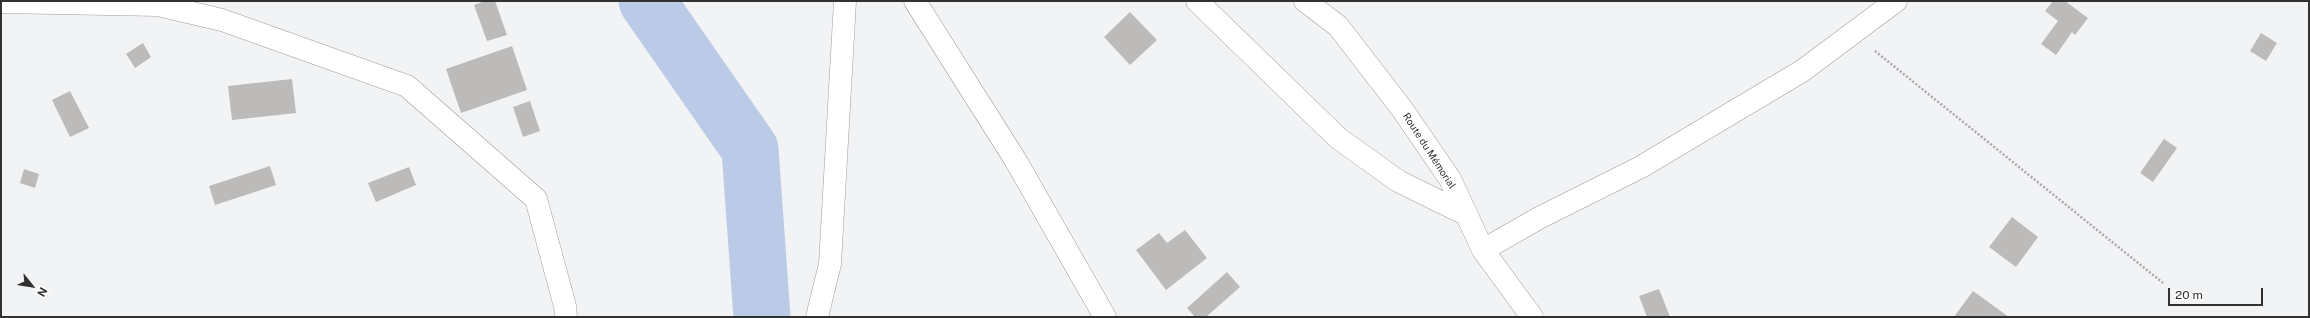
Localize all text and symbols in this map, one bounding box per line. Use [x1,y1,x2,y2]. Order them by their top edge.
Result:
street label: Route du Mémorial [1400,111,1458,191]
north arrow [12,266,52,306]
scale bar [2170,280,2265,306]
text: N [35,285,50,299]
text: 20 m [2175,288,2203,302]

